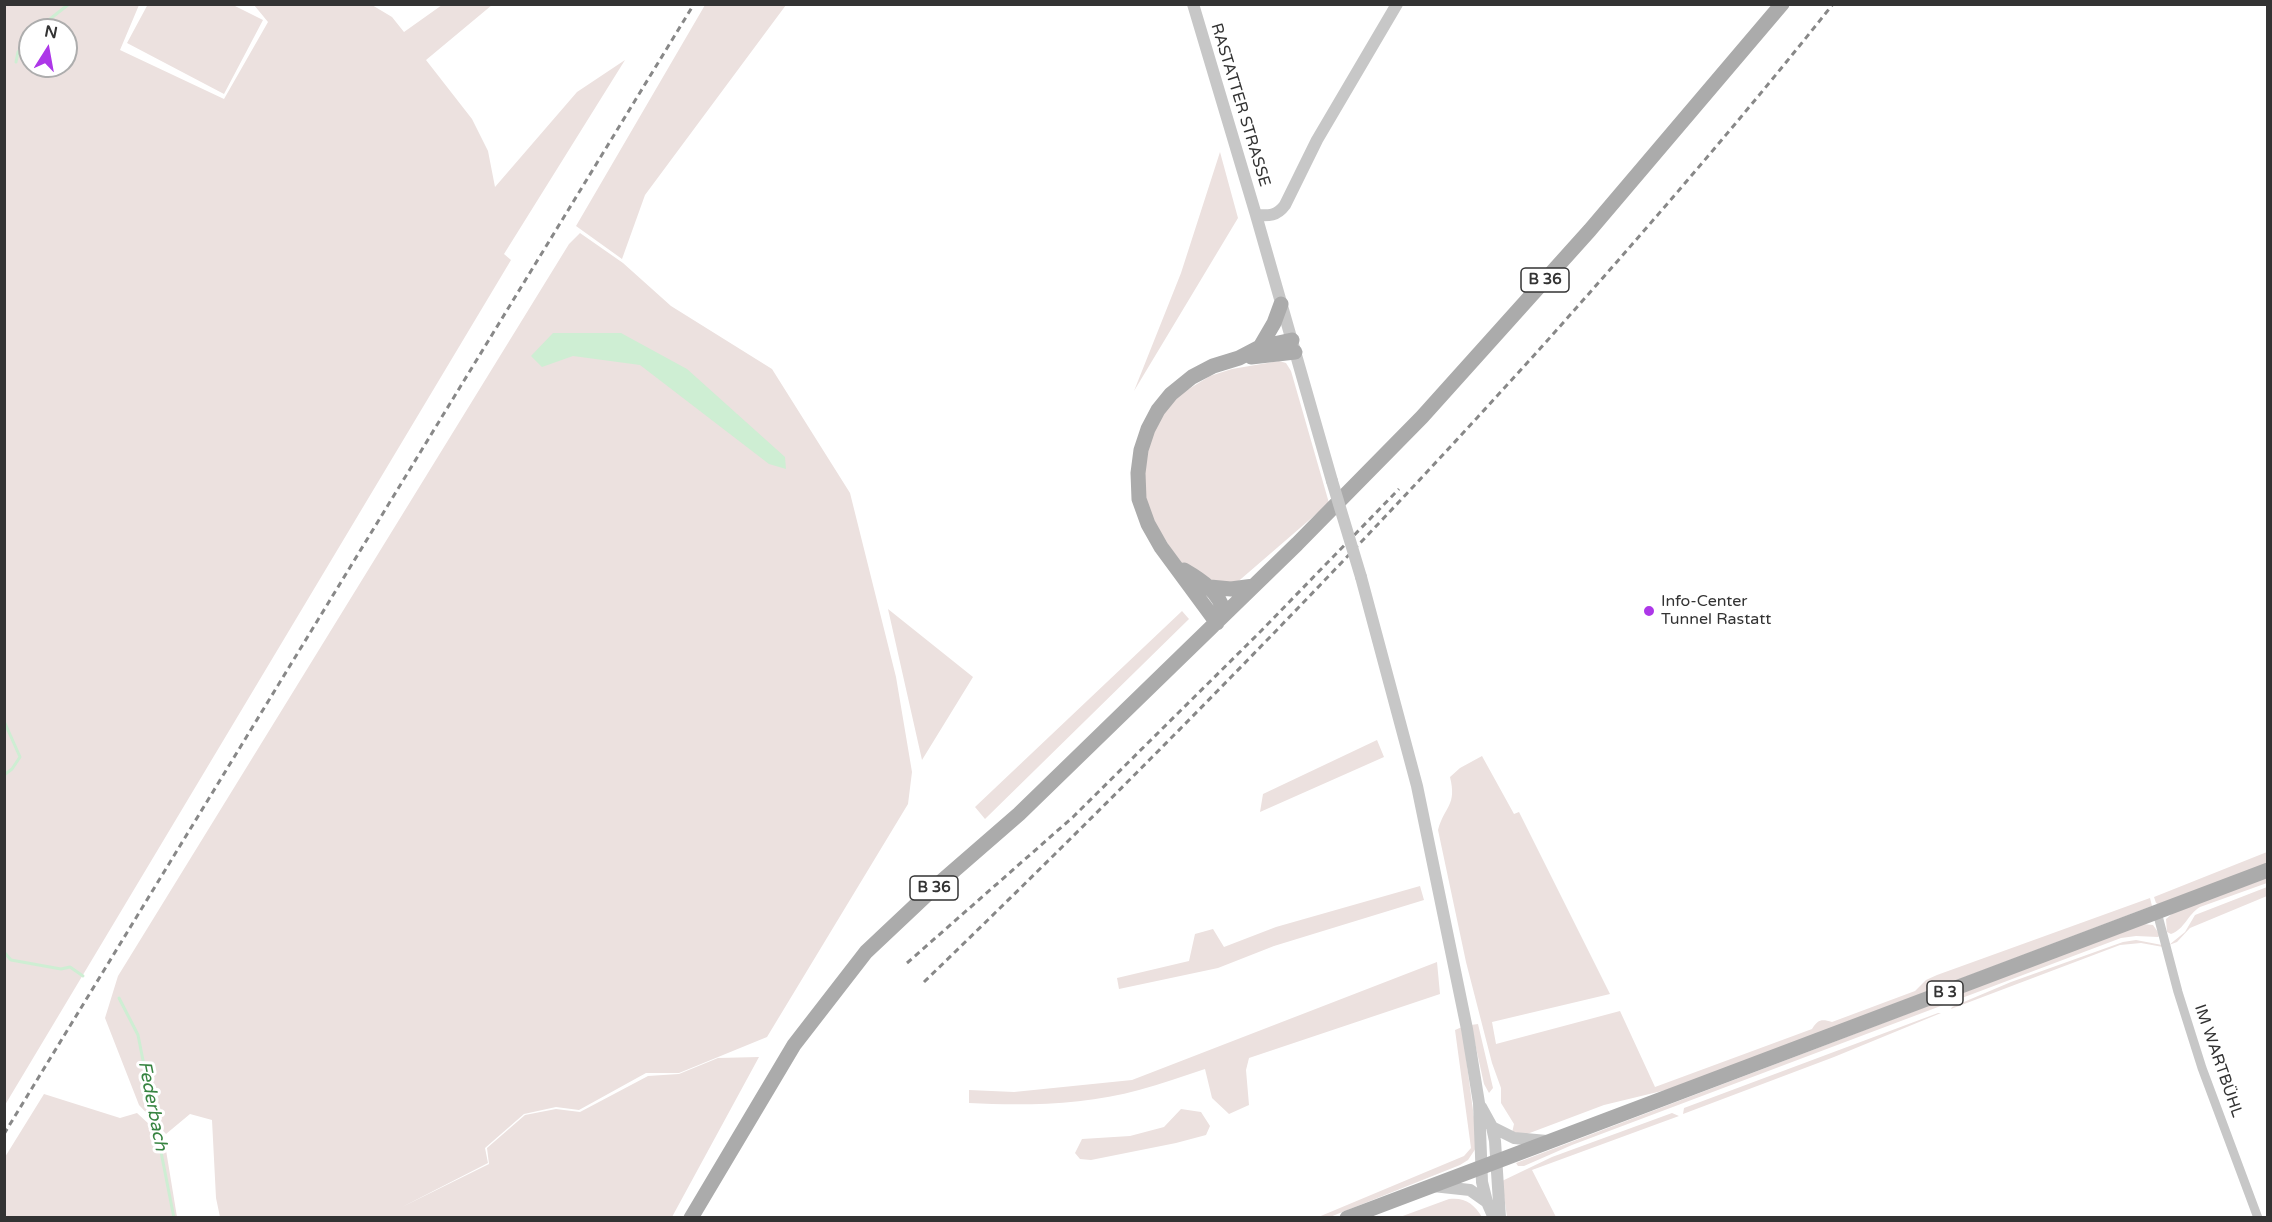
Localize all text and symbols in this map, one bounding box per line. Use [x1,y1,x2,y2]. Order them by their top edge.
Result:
north arrow [18,18,78,78]
text: N [43,21,59,43]
street label: RASTATTER STRASSE [1206,21,1274,189]
road number: B 36 [1521,268,1569,292]
place label: Info-Center Tunnel Rastatt [1661,592,1771,630]
marker: Info-Center Tunnel Rastatt [1642,604,1656,618]
road number: B 36 [910,876,958,900]
road number: B 3 [1927,981,1963,1005]
street label: IM WARTBÜHL [2190,1002,2246,1120]
water label: Federbach [133,1059,171,1153]

